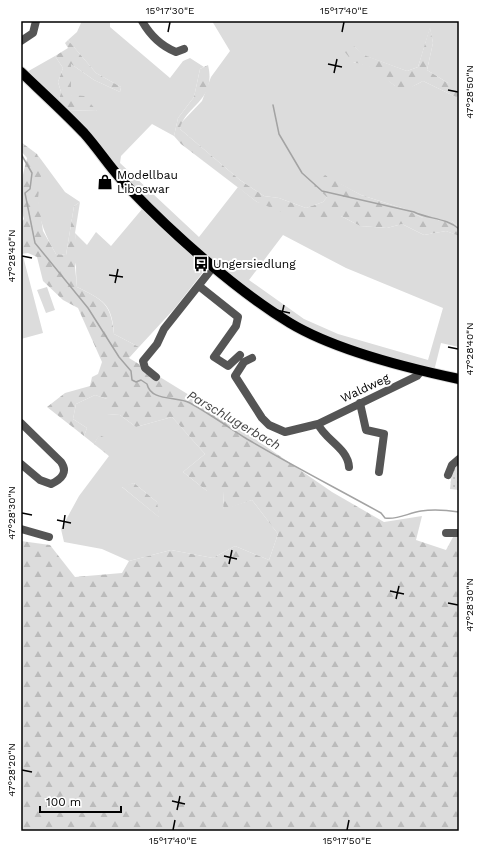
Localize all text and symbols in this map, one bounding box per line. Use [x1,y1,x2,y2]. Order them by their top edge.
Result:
text: 15°17'30"E [146,5,194,16]
text: 15°17'40"E [320,5,368,16]
text: 47°28'50"N [464,65,475,119]
place label: Modellbau Liboswar [117,168,178,196]
shop icon: Modellbau Liboswar [96,173,114,191]
text: 47°28'40"N [6,230,17,282]
bus stop icon: Ungersiedlung [192,255,210,273]
place label: Ungersiedlung [213,257,296,271]
text: 47°28'40"N [464,323,475,375]
street label: Waldweg [338,370,392,405]
water label: Parschlugerbach [185,387,283,453]
text: 47°28'30"N [6,486,17,540]
text: 47°28'30"N [464,578,475,632]
text: 47°28'20"N [6,743,17,797]
scale bar [40,788,121,814]
text: 100 m [46,795,81,809]
text: 15°17'40"E [149,835,197,846]
text: 15°17'50"E [323,835,371,846]

